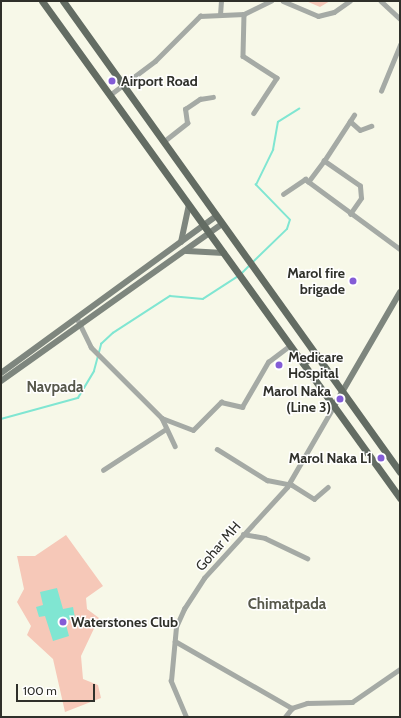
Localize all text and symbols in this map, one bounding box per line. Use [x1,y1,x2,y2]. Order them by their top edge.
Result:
place label: Airport Road [121,73,198,89]
marker: Airport Road [106,75,118,87]
place label: Marol fire brigade [287,265,345,298]
marker: Marol fire brigade [348,276,358,286]
place label: Medicare Hospital [288,349,343,382]
marker: Medicare Hospital [273,359,285,371]
district label: Navpada [26,379,84,397]
place label: Marol Naka (Line 3) [263,383,331,416]
marker: Marol Naka (Line 3) [334,393,346,405]
place label: Marol Naka L1 [289,450,372,466]
marker: Marol Naka L1 [375,452,387,464]
street label: Gohar MH [192,518,244,574]
district label: Chimatpada [248,596,326,614]
place label: Waterstones Club [71,614,178,630]
marker: Waterstones Club [58,617,68,627]
scale bar [18,676,97,702]
text: 100 m [23,683,57,698]

